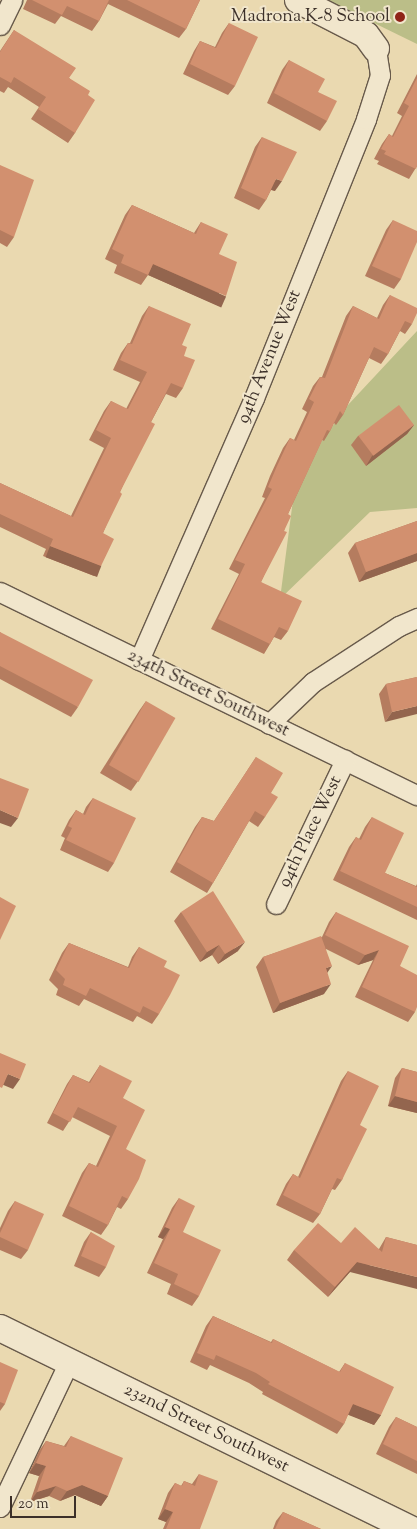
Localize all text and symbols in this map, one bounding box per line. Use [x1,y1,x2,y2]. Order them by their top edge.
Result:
place label: Madrona K-8 School [231,6,390,28]
marker: Madrona K-8 School [394,11,406,23]
street label: 94th Avenue West [233,287,307,427]
street label: 234th Street Southwest [123,645,293,743]
street label: 94th Place West [275,773,347,891]
street label: 232nd Street Southwest [120,1380,292,1478]
scale bar [12,1486,79,1518]
text: 20 m [18,1494,49,1515]

